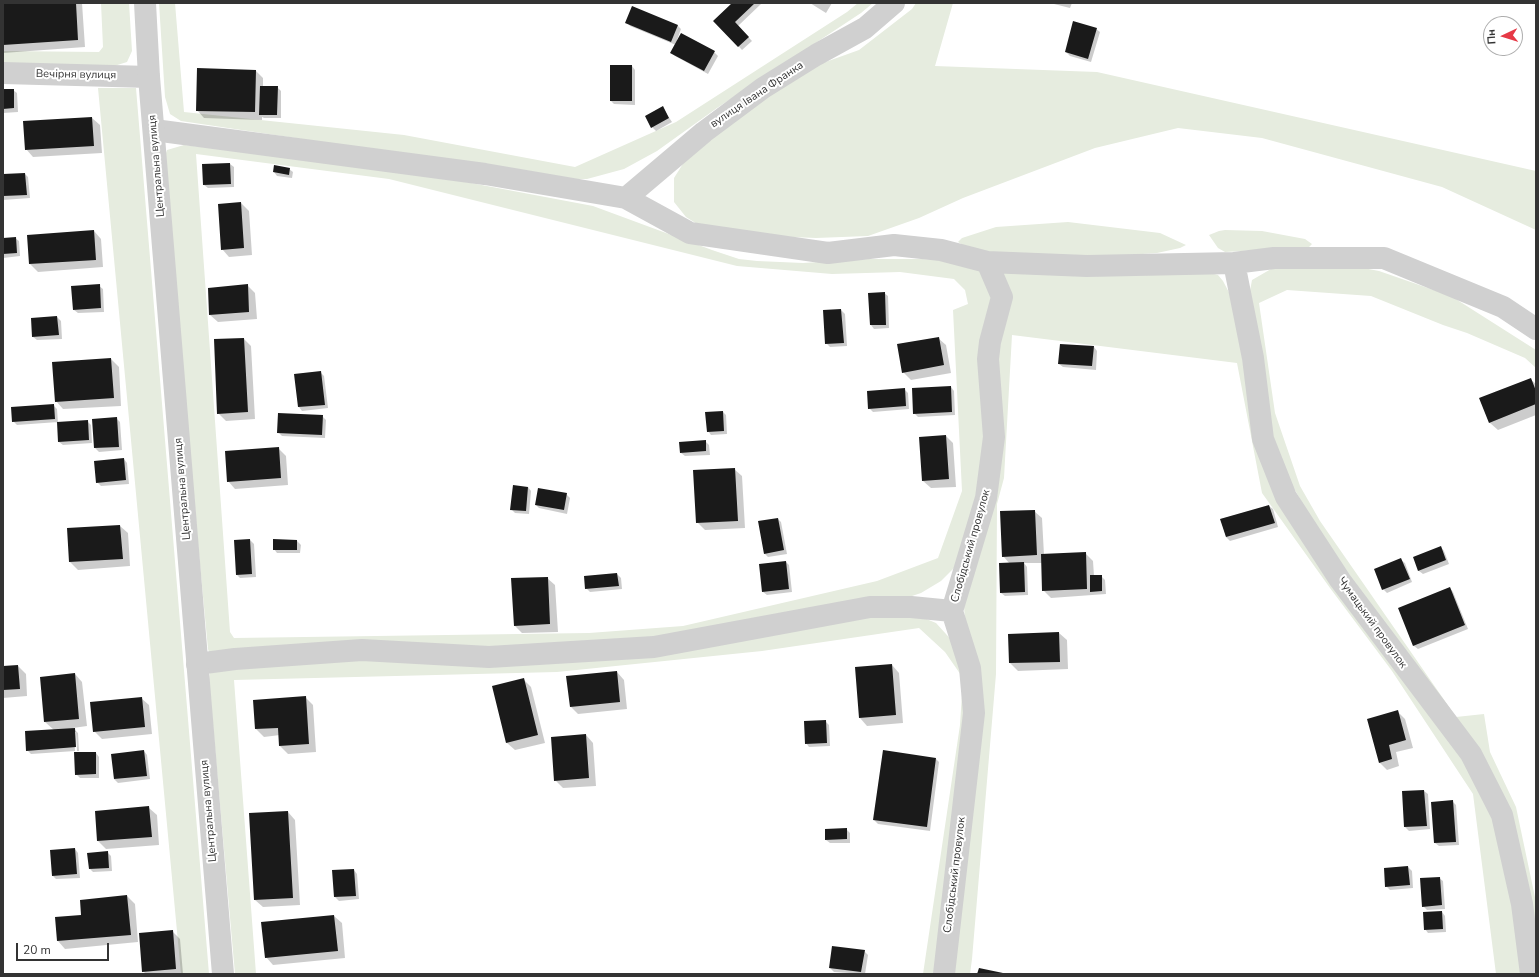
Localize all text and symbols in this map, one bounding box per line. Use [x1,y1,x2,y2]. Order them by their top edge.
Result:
north arrow [1483,16,1523,56]
text: Пн [1484,29,1500,45]
street label: вулиця Івана Франка [708,59,806,131]
street label: Вечірня вулиця [36,68,116,82]
street label: Центральна вулиця [146,114,168,218]
street label: Центральна вулиця [172,437,194,541]
street label: Слобідський провулок [949,488,993,604]
street label: Чумацький провулок [1335,575,1409,671]
street label: Центральна вулиця [198,759,220,863]
street label: Слобідський провулок [941,816,969,934]
scale bar [18,935,111,961]
text: 20 m [23,942,51,958]

